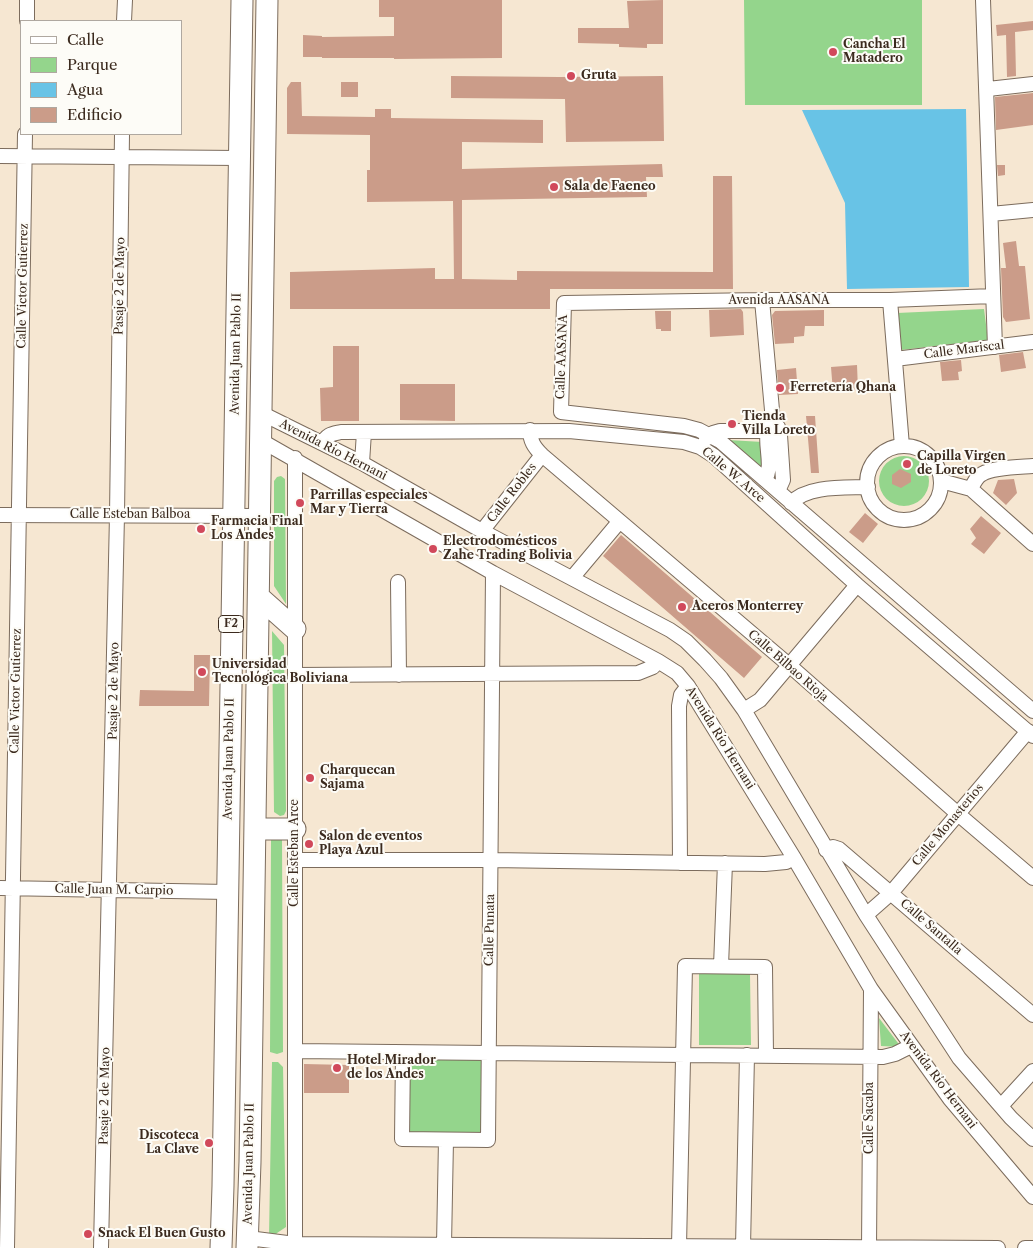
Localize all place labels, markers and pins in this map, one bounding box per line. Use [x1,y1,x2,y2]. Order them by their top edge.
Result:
place label: Cancha El Matadero [843,38,906,66]
marker: Cancha El Matadero [827,46,839,58]
place label: Gruta [581,69,617,83]
marker: Gruta [565,70,577,82]
place label: Sala de Faeneo [564,180,656,194]
marker: Sala de Faeneo [548,181,560,193]
place label: Ferretería Qhana [790,381,896,395]
marker: Ferretería Qhana [774,382,786,394]
place label: Tienda Villa Loreto [742,410,815,438]
marker: Tienda Villa Loreto [726,418,738,430]
place label: Capilla Virgen de Loreto [917,450,1006,478]
marker: Capilla Virgen de Loreto [901,458,913,470]
place label: Parrillas especiales Mar y Tierra [310,489,428,517]
marker: Parrillas especiales Mar y Tierra [294,497,306,509]
place label: Farmacia Final Los Andes [211,515,303,543]
marker: Farmacia Final Los Andes [195,523,207,535]
place label: Electrodomésticos Zahe Trading Bolivia [443,535,572,563]
marker: Electrodomésticos Zahe Trading Bolivia [427,543,439,555]
place label: Aceros Monterrey [692,600,803,614]
marker: Aceros Monterrey [676,601,688,613]
place label: Universidad Tecnológica Boliviana [212,658,348,686]
marker: Universidad Tecnológica Boliviana [196,666,208,678]
place label: Charquecan Sajama [320,764,395,792]
marker: Charquecan Sajama [304,772,316,784]
place label: Salon de eventos Playa Azul [319,830,422,858]
marker: Salon de eventos Playa Azul [303,838,315,850]
place label: Hotel Mirador de los Andes [347,1054,436,1082]
marker: Hotel Mirador de los Andes [331,1062,343,1074]
place label: Discoteca La Clave [139,1129,199,1157]
marker: Discoteca La Clave [203,1137,215,1149]
place label: Snack El Buen Gusto [98,1227,226,1241]
marker: Snack El Buen Gusto [82,1228,94,1240]

